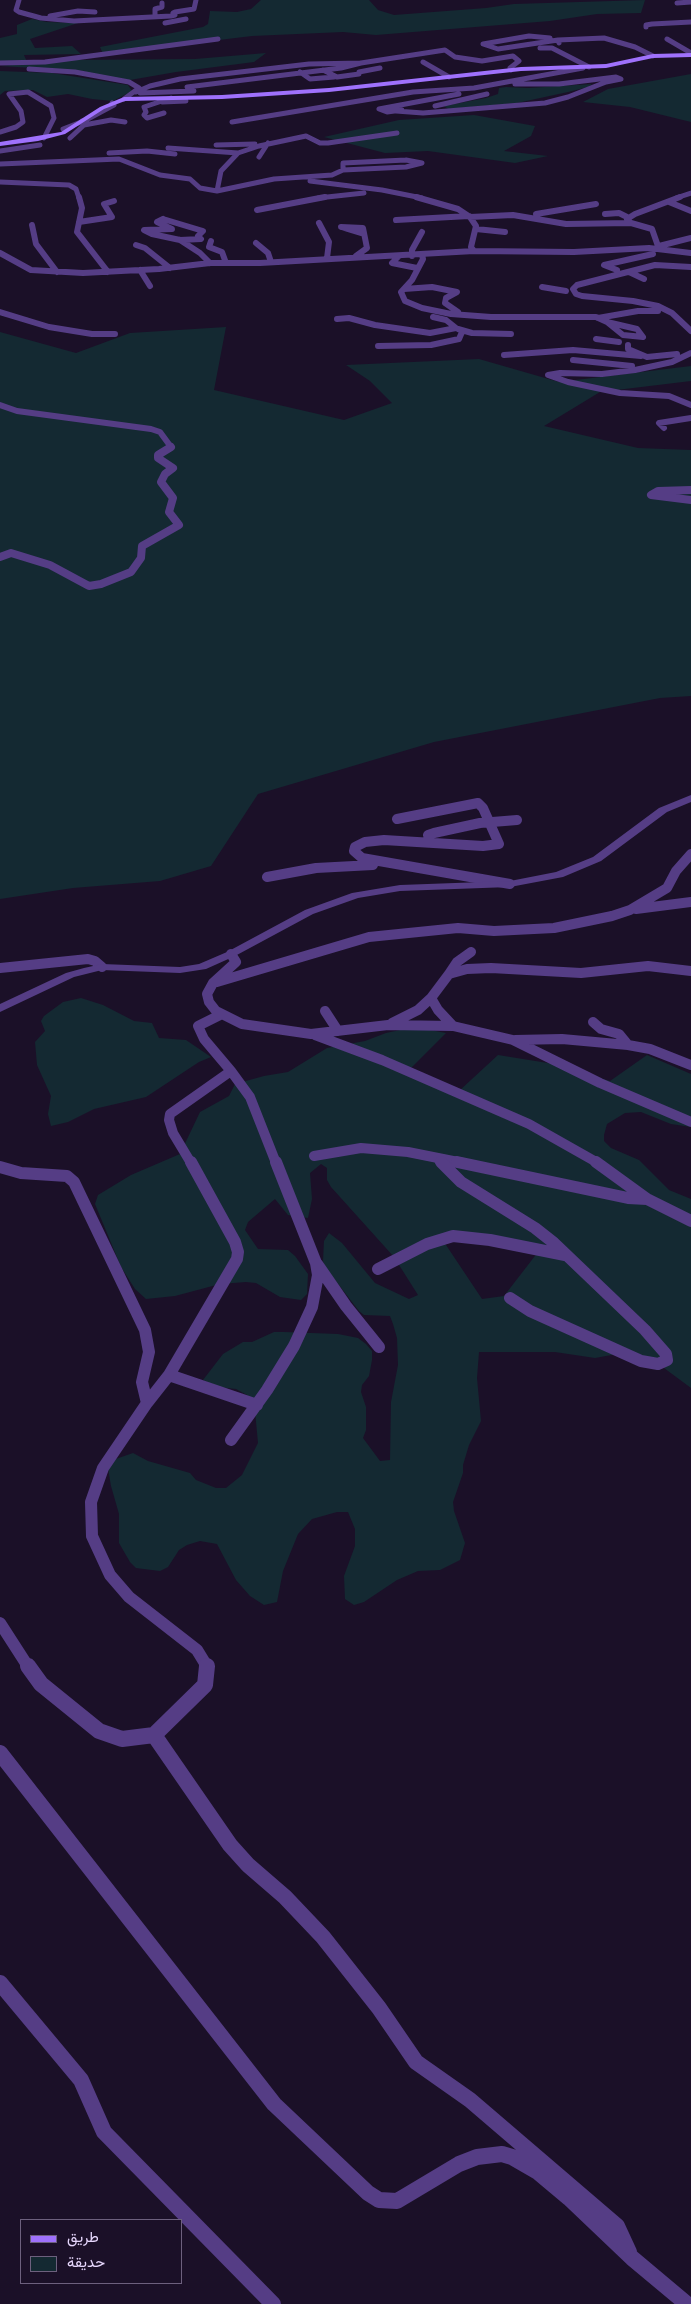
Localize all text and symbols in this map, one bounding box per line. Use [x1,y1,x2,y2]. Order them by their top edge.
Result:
legend [20,2219,182,2284]
text: طريق [67,2228,99,2245]
text: حديقة [67,2253,105,2270]

